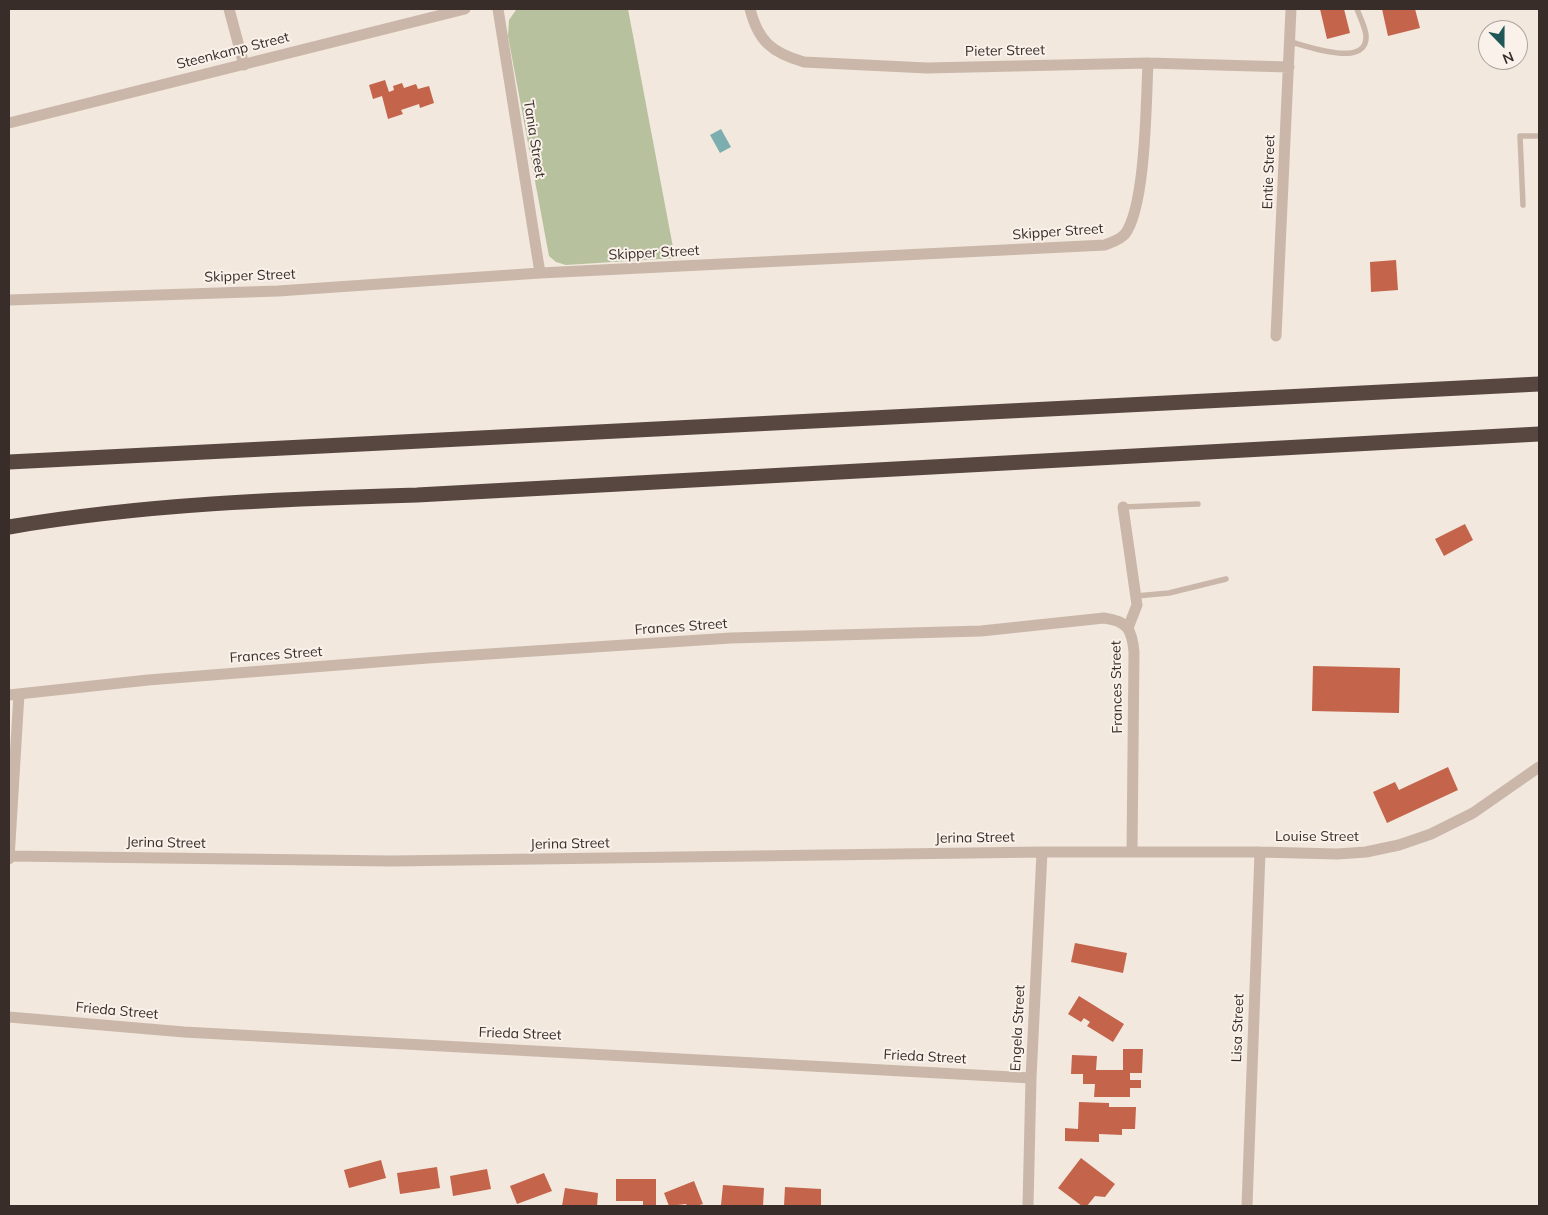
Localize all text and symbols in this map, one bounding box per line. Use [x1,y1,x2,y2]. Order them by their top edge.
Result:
north arrow [1478,20,1528,70]
street label: Steenkamp Street [175,29,291,73]
street label: Pieter Street [965,42,1045,60]
text: N [1500,48,1517,68]
street label: Tania Street [520,99,548,179]
street label: Entie Street [1259,134,1279,210]
street label: Skipper Street [1012,220,1104,244]
street label: Skipper Street [608,242,700,264]
street label: Skipper Street [204,266,296,286]
street label: Frances Street [634,615,728,639]
street label: Frances Street [1108,640,1126,734]
street label: Frances Street [229,643,323,667]
street label: Jerina Street [935,829,1015,847]
street label: Louise Street [1275,829,1359,845]
street label: Jerina Street [126,834,206,852]
street label: Jerina Street [530,835,610,853]
street label: Engela Street [1007,984,1029,1072]
street label: Lisa Street [1228,993,1248,1063]
street label: Frieda Street [75,999,159,1023]
street label: Frieda Street [478,1024,562,1044]
street label: Frieda Street [883,1046,967,1068]

